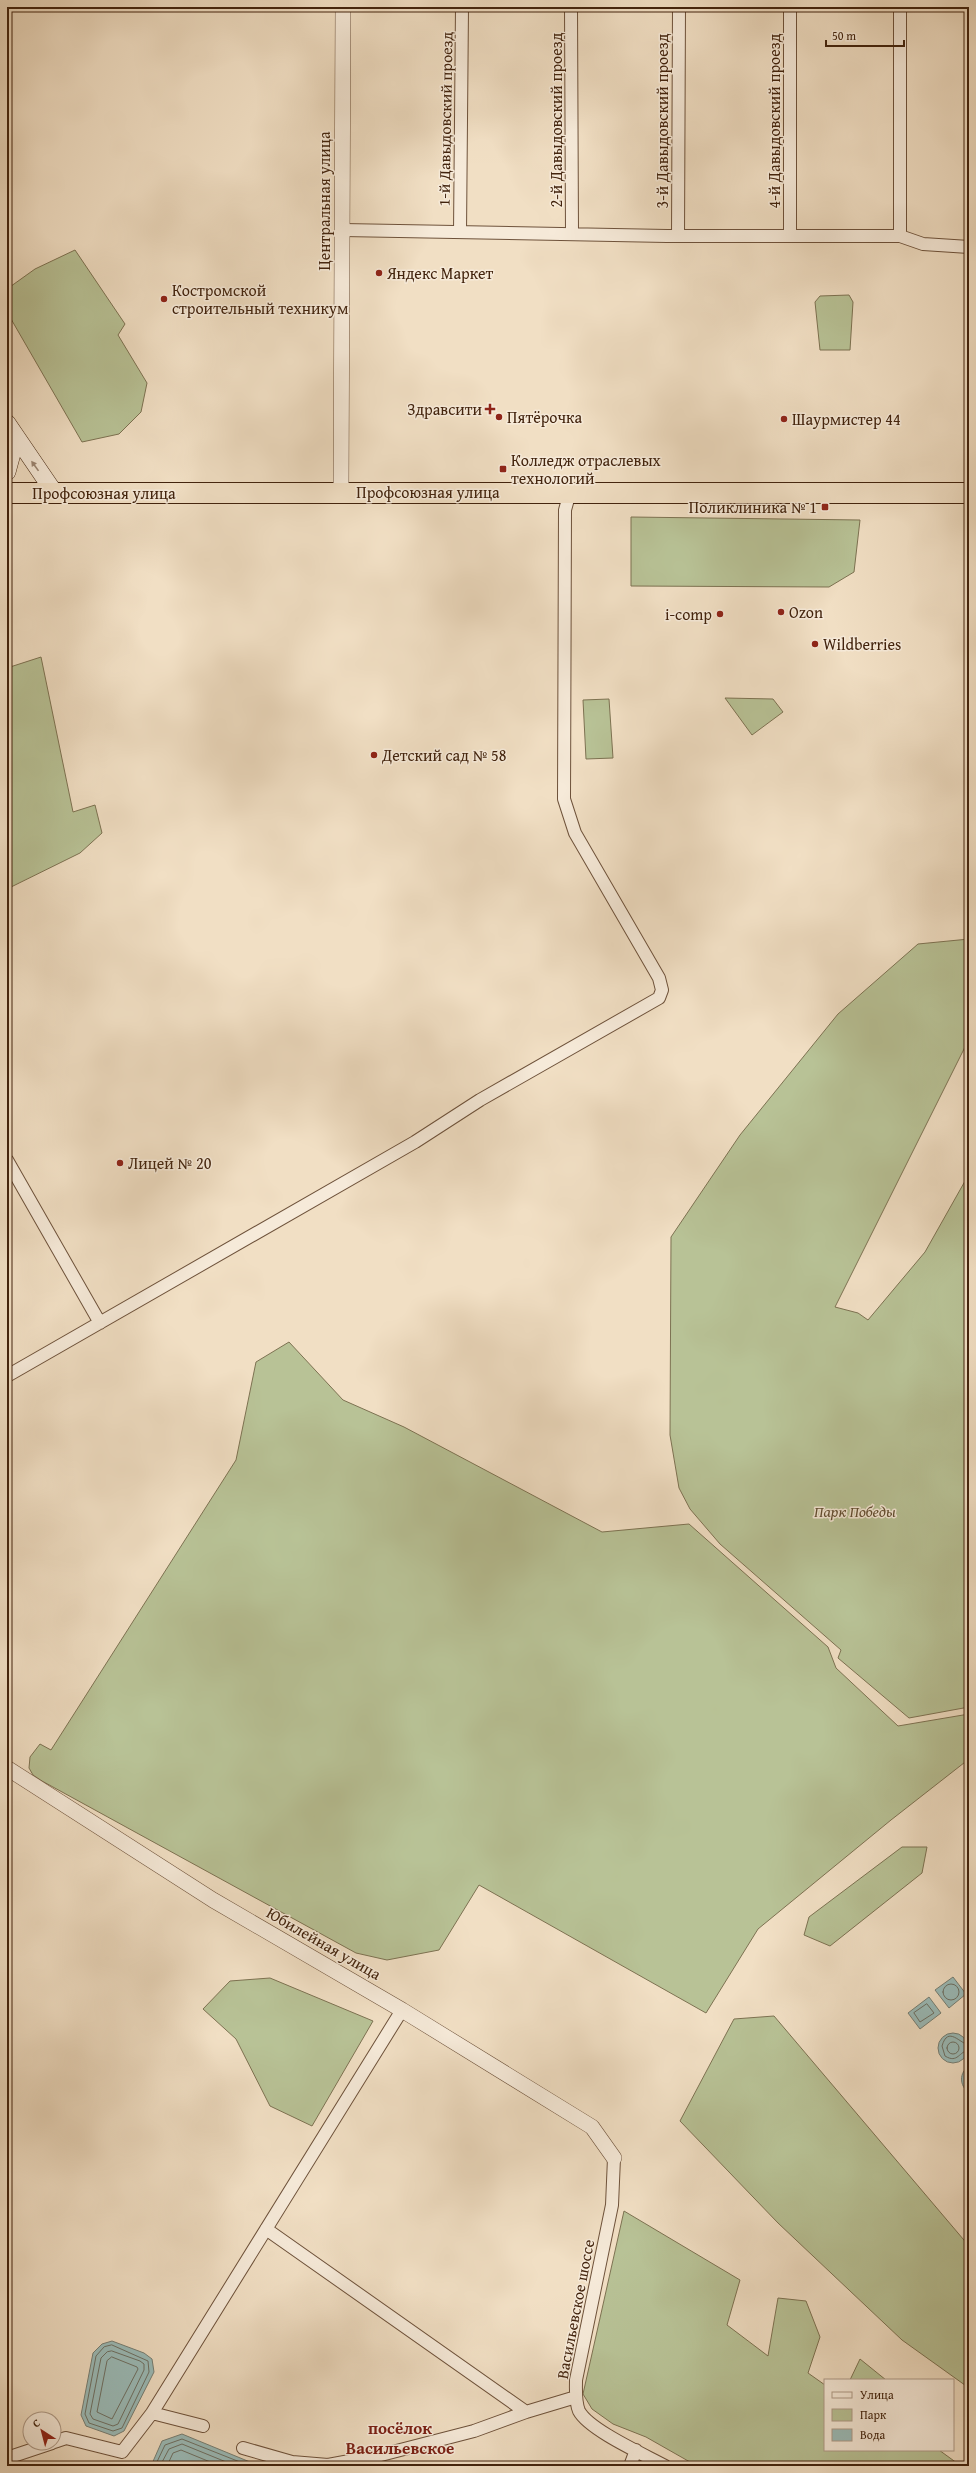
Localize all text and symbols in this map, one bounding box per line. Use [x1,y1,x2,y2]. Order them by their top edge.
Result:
scale bar [826,22,904,48]
text: 50 m [832,27,856,44]
street label: 1-й Давыдовский проезд [431,31,459,207]
street label: 2-й Давыдовский проезд [544,32,568,207]
street label: 3-й Давыдовский проезд [650,33,674,208]
street label: 4-й Давыдовский проезд [762,33,786,208]
street label: Центральная улица [312,131,336,271]
place label: Яндекс Маркет [386,261,494,285]
marker: Яндекс Маркет [374,268,384,278]
place label: Костромской строительный техникум [172,278,348,320]
marker: Костромской строительный техникум [159,294,169,304]
place label: Здравсити [407,397,482,421]
marker: Здравсити [485,404,495,414]
place label: Пятёрочка [507,405,582,429]
place label: Шаурмистер 44 [792,407,901,431]
marker: Пятёрочка [494,412,504,422]
marker: Шаурмистер 44 [779,414,789,424]
place label: Колледж отраслевых технологий [511,448,662,490]
one-way arrow [31,460,39,471]
marker: Колледж отраслевых технологий [498,464,508,474]
street label: Профсоюзная улица [356,480,500,504]
street label: Профсоюзная улица [32,481,176,505]
place label: Поликлиника № 1 [689,495,817,519]
marker: Поликлиника № 1 [820,502,830,512]
place label: Ozon [789,600,823,624]
place label: i-comp [665,602,712,626]
marker: Ozon [776,607,786,617]
marker: i-comp [715,609,725,619]
place label: Wildberries [823,632,901,656]
marker: Wildberries [810,639,820,649]
place label: Детский сад № 58 [381,743,507,767]
marker: Детский сад № 58 [369,750,379,760]
place label: Лицей № 20 [128,1151,212,1175]
marker: Лицей № 20 [115,1158,125,1168]
park label: Парк Победы [814,1499,896,1523]
street label: Юбилейная улица [262,1900,386,1986]
street label: Васильевское шоссе [550,2237,600,2381]
legend [824,2379,954,2451]
text: Улица [860,2386,894,2403]
text: Парк [860,2406,887,2423]
north arrow [22,2411,62,2451]
text: С [29,2415,43,2431]
district label: посёлок Васильевское [346,2415,454,2460]
text: Вода [860,2426,885,2443]

